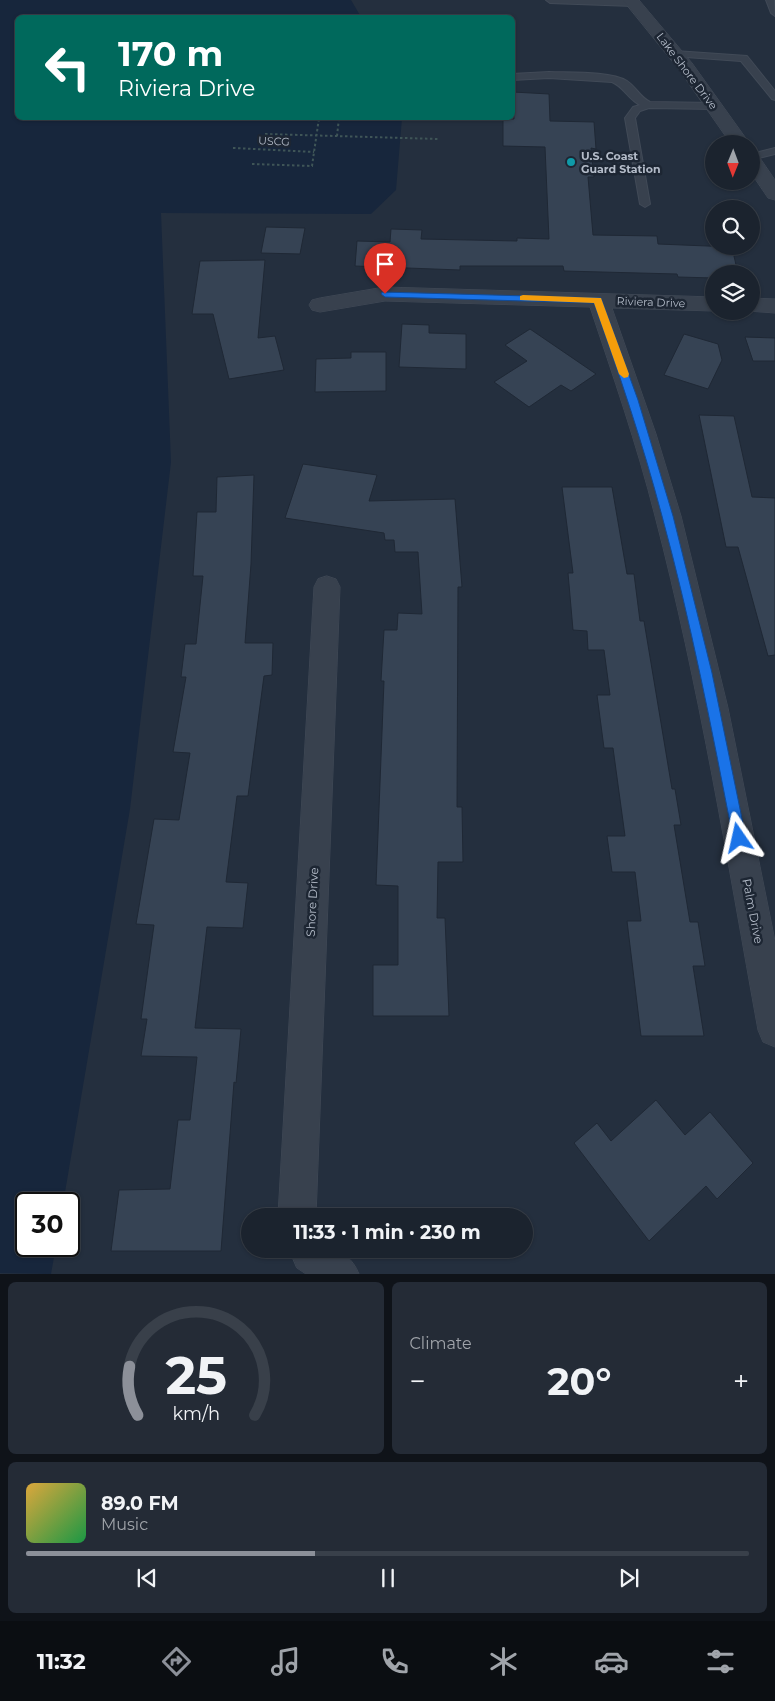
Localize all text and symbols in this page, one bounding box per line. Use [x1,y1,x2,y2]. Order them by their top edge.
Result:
street label: Lake Shore Drive [654,30,721,112]
text: 170 m [118,32,223,75]
icon: left [35,35,100,100]
text: Riviera Drive [118,75,255,102]
street label: USCG [258,133,290,149]
north arrow [705,135,760,190]
map controls [705,135,760,320]
place label: U.S. Coast Guard Station [581,149,661,176]
marker: U.S. Coast Guard Station [565,156,577,168]
button: search [705,200,760,255]
pin [364,243,406,294]
icon: arrive [371,250,399,278]
button: layers [705,265,760,320]
street label: Riviera Drive [616,294,686,310]
position arrow [712,811,764,863]
street label: Shore Drive [303,867,321,937]
street label: Palm Drive [739,877,767,945]
speed limit sign: 30 [15,1192,80,1257]
text: 11:33 · 1 min · 230 m [293,1221,481,1244]
text: Climate [410,1334,472,1353]
text: 25 [165,1344,227,1407]
text: 20° [547,1358,611,1405]
text: − [410,1364,426,1398]
text: + [733,1364,749,1398]
text: km/h [172,1403,220,1424]
text: 89.0 FM [101,1492,179,1515]
text: Music [101,1515,148,1534]
icon: previous [133,1564,161,1592]
icon: pause [374,1564,402,1592]
icon: next [615,1564,643,1592]
icon: directions [159,1644,194,1679]
icon: music [268,1644,303,1679]
icon: phone [377,1644,412,1679]
icon: climate [486,1644,521,1679]
icon: car [594,1644,629,1679]
icon: filters [703,1644,738,1679]
text: 11:32 [37,1648,86,1675]

